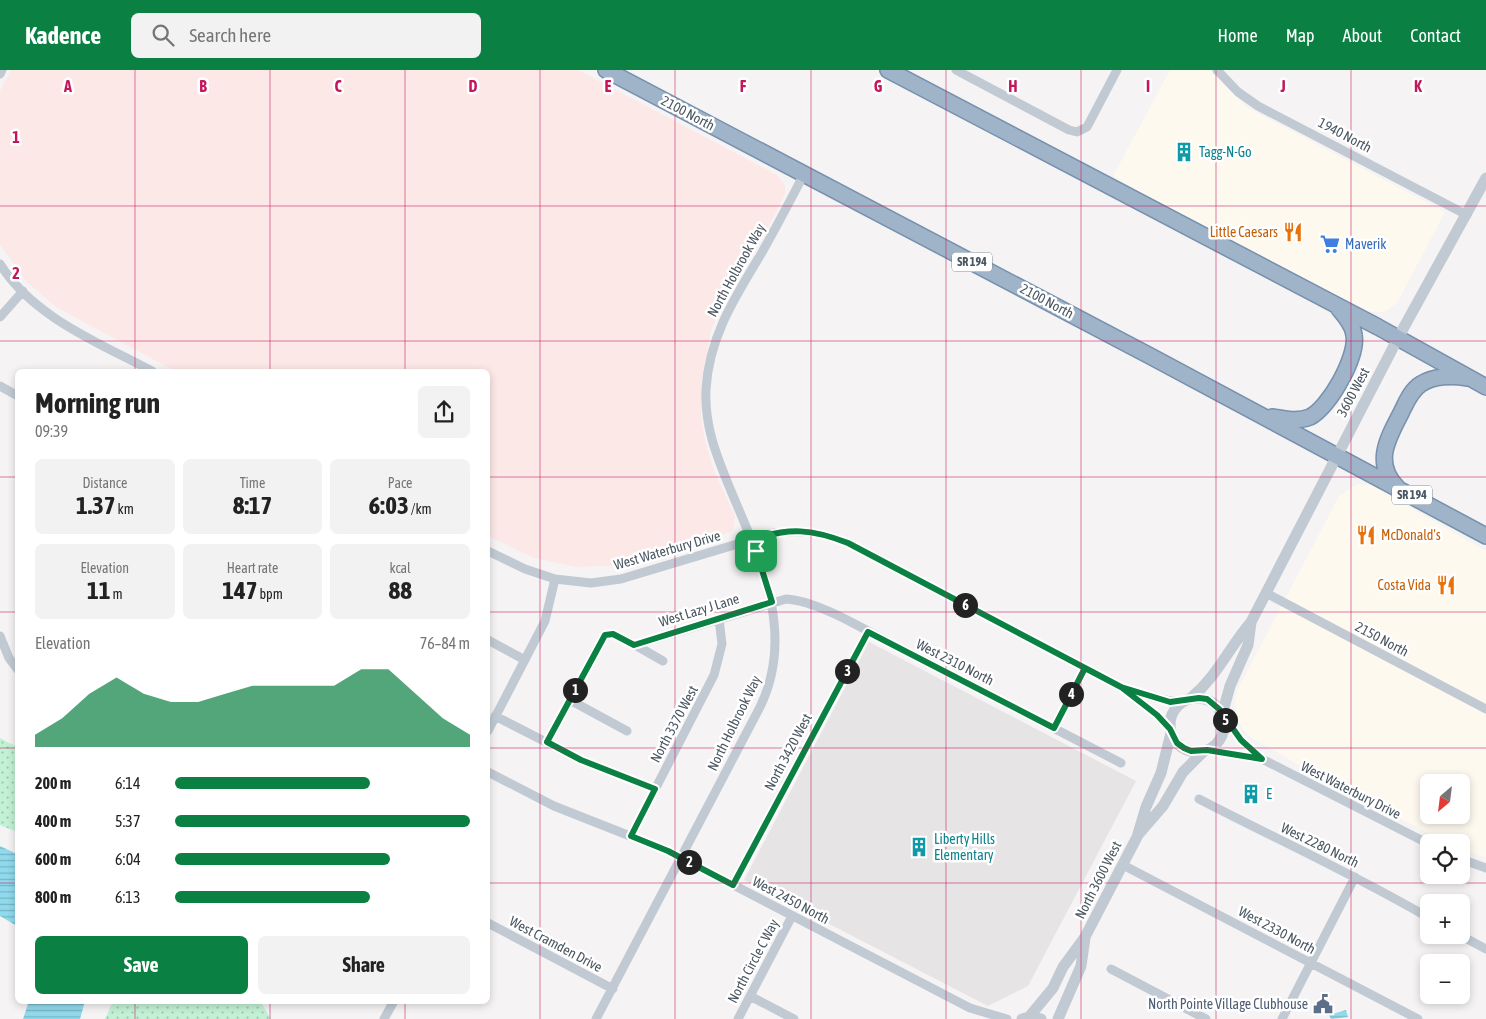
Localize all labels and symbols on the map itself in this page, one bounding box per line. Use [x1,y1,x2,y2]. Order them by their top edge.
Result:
text: A [63,77,72,95]
text: B [199,77,207,95]
text: C [334,77,342,95]
text: D [469,77,478,95]
text: E [605,77,612,95]
text: F [740,77,747,95]
text: G [874,77,883,95]
text: H [1008,77,1018,95]
text: I [1146,77,1150,95]
text: J [1279,77,1286,95]
text: K [1414,77,1422,95]
street label: 2100 North [659,92,717,134]
street label: 1940 North [1316,114,1374,156]
text: 1 [12,128,20,146]
building icon: Tagg-N-Go [1173,141,1195,163]
place label: Tagg-N-Go [1199,144,1252,160]
street label: North Holbrook Way [704,220,768,319]
restaurant icon: Little Caesars [1282,221,1304,243]
place label: Little Caesars [1210,224,1278,240]
supermarket icon: Maverik [1319,233,1341,255]
place label: Maverik [1345,236,1386,252]
road number: SR 194 [952,252,992,272]
text: 2 [12,264,20,282]
street label: 2100 North [1018,280,1076,322]
street label: 3600 West [1333,365,1373,419]
road number: SR 194 [1392,486,1432,504]
restaurant icon: McDonald's [1355,524,1377,546]
street label: West Waterbury Drive [612,527,722,573]
place label: McDonald's [1381,527,1441,543]
pin [735,530,777,572]
restaurant icon: Costa Vida [1435,574,1457,596]
place label: Costa Vida [1377,577,1431,593]
street label: West Lazy J Lane [657,590,741,630]
pin: 6 [952,592,978,618]
street label: 2150 North [1353,618,1411,660]
street label: West 2310 North [914,636,996,688]
pin: 3 [834,658,860,684]
street label: North Holbrook Way [704,673,764,773]
pin: 1 [562,678,588,702]
pin: 4 [1058,682,1084,706]
street label: North 3370 West [647,683,701,765]
pin: 5 [1212,708,1238,732]
street label: North 3420 West [761,711,815,793]
street label: West Waterbury Drive [1298,758,1404,822]
north arrow [1420,774,1470,824]
building icon: E [1240,783,1262,805]
place label: E [1266,786,1272,802]
street label: West 2280 North [1278,819,1362,871]
place label: Liberty Hills Elementary [934,831,995,863]
building icon: Liberty Hills Elementary [908,836,930,858]
street label: North 3600 West [1072,839,1124,921]
pin: 2 [676,850,702,874]
street label: West 2450 North [750,873,832,927]
street label: West 2330 North [1236,903,1318,957]
street label: West Cramden Drive [507,913,605,975]
street label: North Circle C Way [724,916,782,1006]
public building icon: North Pointe Village Clubhouse [1312,993,1334,1015]
place label: North Pointe Village Clubhouse [1148,996,1308,1012]

